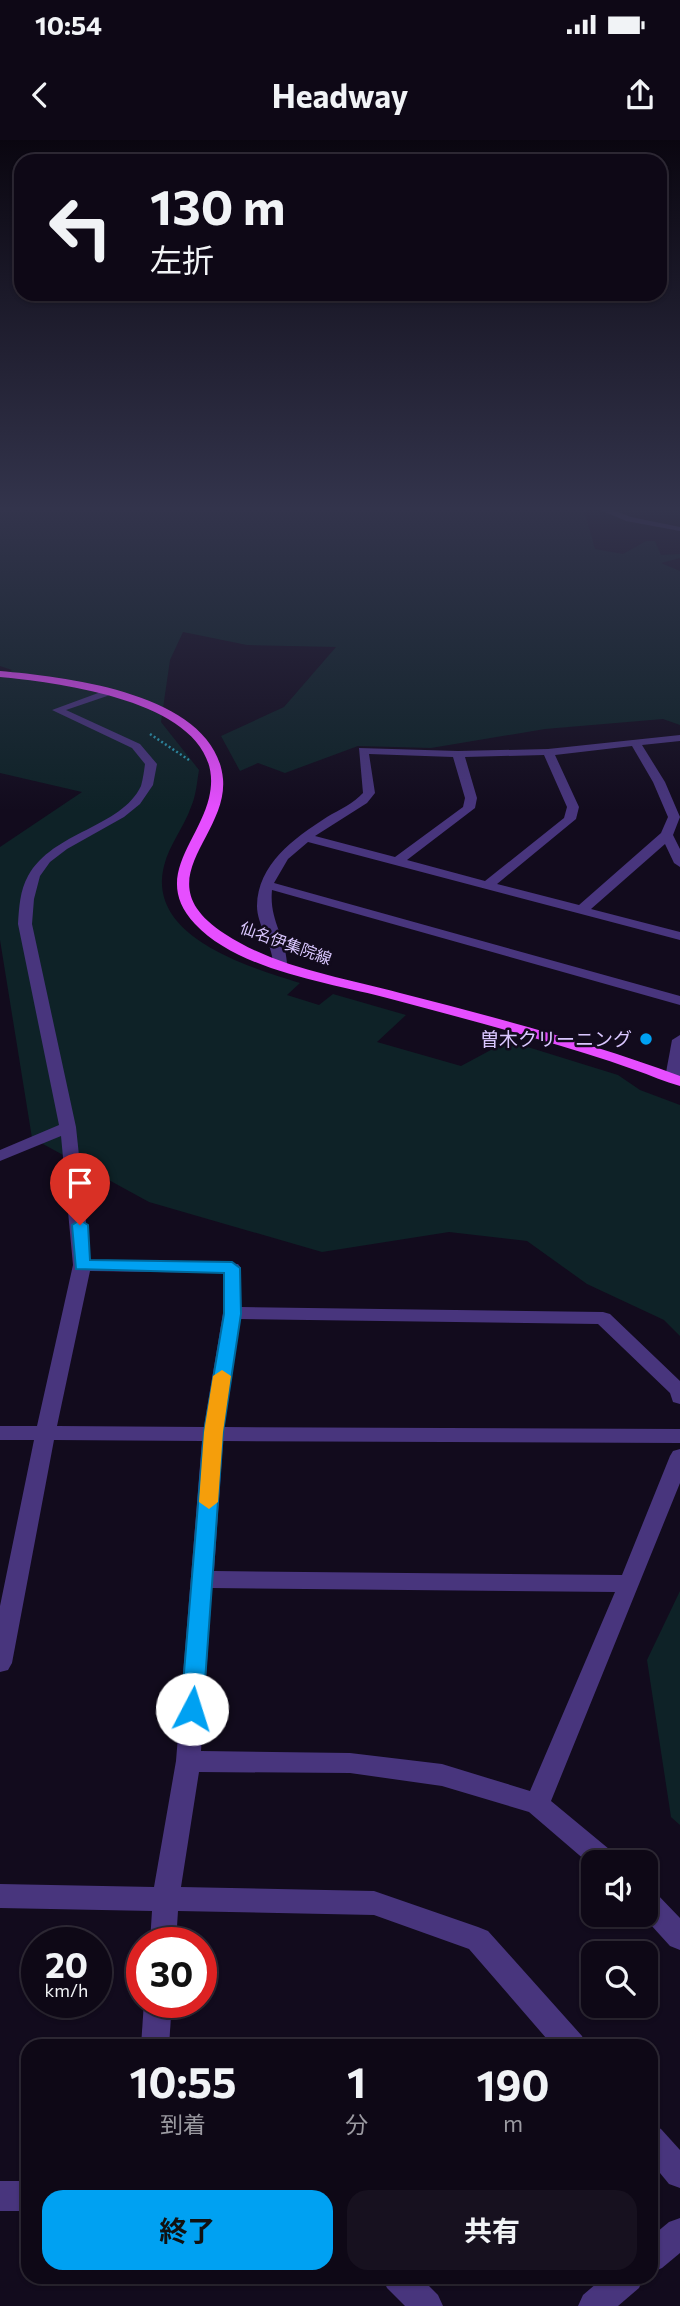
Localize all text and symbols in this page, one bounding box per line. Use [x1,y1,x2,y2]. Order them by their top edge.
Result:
text: 10:54 [35,9,102,40]
text: Headway [272,75,408,115]
icon: back [21,76,59,114]
icon: share [621,76,659,114]
text: 130 m [150,175,285,235]
icon: left [35,182,126,273]
text: 左折 [150,239,214,279]
street label: 仙名伊集院線 [238,917,335,968]
place label: 曽木クリーニング [480,1027,632,1050]
marker: 曽木クリーニング [638,1031,654,1047]
pin [50,1153,110,1225]
icon: arrive [61,1164,99,1202]
position arrow [155,1672,229,1746]
map controls [581,1850,658,2018]
button: sound [581,1850,658,1927]
speed limit sign: 30 [126,1927,217,2018]
button: search [581,1941,658,2018]
text: 20 [45,1942,88,1985]
text: km/h [45,1979,88,2001]
text: 10:55 [130,2055,237,2107]
text: 1 [347,2055,366,2107]
text: 190 [477,2058,549,2110]
text: m [503,2109,523,2137]
text: 到着 [160,2110,206,2138]
text: 分 [345,2110,368,2138]
button: 終了 [42,2190,333,2270]
button: 共有 [347,2190,637,2270]

